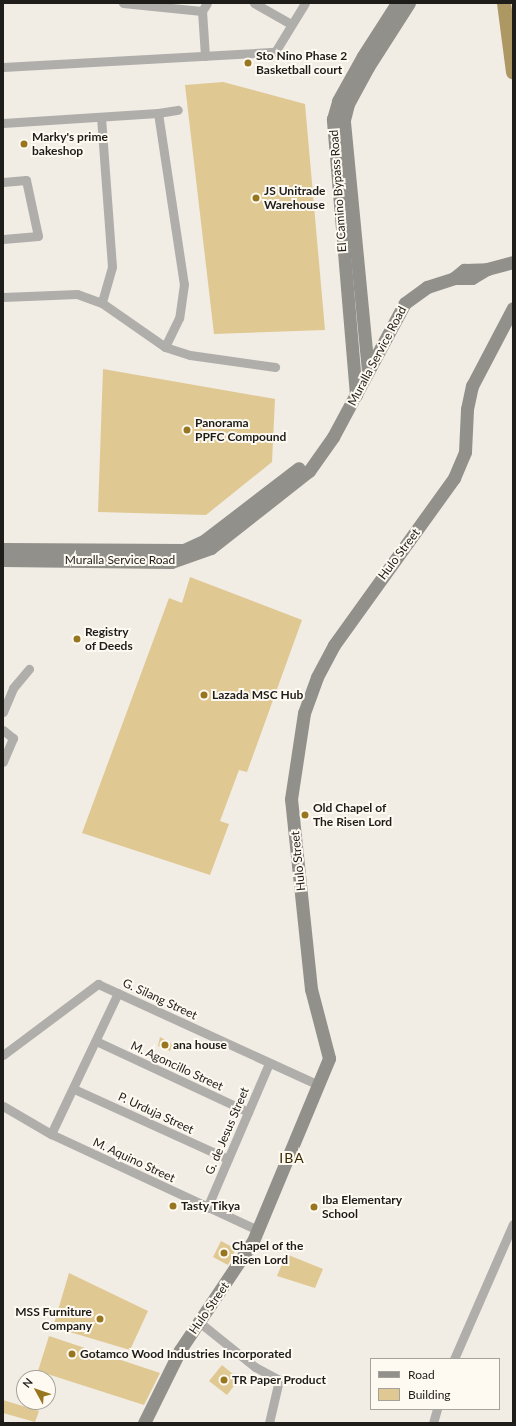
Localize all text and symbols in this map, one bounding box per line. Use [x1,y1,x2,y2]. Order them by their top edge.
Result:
place label: Sto Nino Phase 2 Basketball court [256,49,347,77]
marker: Sto Nino Phase 2 Basketball court [243,58,253,68]
street label: El Camino Bypass Road [327,129,349,253]
place label: Marky's prime bakeshop [32,130,108,158]
marker: Marky's prime bakeshop [19,139,29,149]
place label: JS Unitrade Warehouse [264,184,325,212]
marker: JS Unitrade Warehouse [251,193,261,203]
street label: Muralla Service Road [345,304,409,408]
place label: Panorama PPFC Compound [195,416,286,444]
marker: Panorama PPFC Compound [182,425,192,435]
street label: Hulo Street [375,526,423,582]
street label: Muralla Service Road [65,553,175,567]
place label: Registry of Deeds [85,625,133,653]
marker: Registry of Deeds [72,634,82,644]
place label: Lazada MSC Hub [212,688,303,702]
marker: Lazada MSC Hub [199,690,209,700]
place label: Old Chapel of The Risen Lord [313,801,392,829]
marker: Old Chapel of The Risen Lord [300,810,310,820]
street label: Hulo Street [288,830,308,892]
street label: G. Silang Street [121,975,199,1023]
street label: M. Agoncillo Street [128,1038,226,1094]
place label: ana house [173,1038,227,1052]
marker: ana house [160,1040,170,1050]
street label: G. de Jesus Street [202,1085,252,1177]
street label: P. Urduja Street [116,1089,196,1137]
street label: M. Aquino Street [90,1135,178,1185]
district label: IBA [279,1150,305,1166]
place label: Iba Elementary School [322,1193,402,1221]
place label: Tasty Tikya [181,1199,241,1213]
marker: Tasty Tikya [168,1201,178,1211]
marker: Iba Elementary School [309,1202,319,1212]
place label: Chapel of the Risen Lord [232,1239,304,1267]
marker: Chapel of the Risen Lord [219,1248,229,1258]
street label: Hulo Street [186,1279,232,1337]
place label: MSS Furniture Company [15,1305,92,1333]
marker: MSS Furniture Company [95,1314,105,1324]
place label: Gotamco Wood Industries Incorporated [80,1347,292,1361]
marker: Gotamco Wood Industries Incorporated [67,1349,77,1359]
legend [370,1358,500,1410]
text: Road [408,1367,435,1382]
north arrow [16,1370,56,1410]
place label: TR Paper Product [232,1373,326,1387]
text: N [19,1375,35,1390]
marker: TR Paper Product [219,1375,229,1385]
text: Building [408,1387,451,1402]

